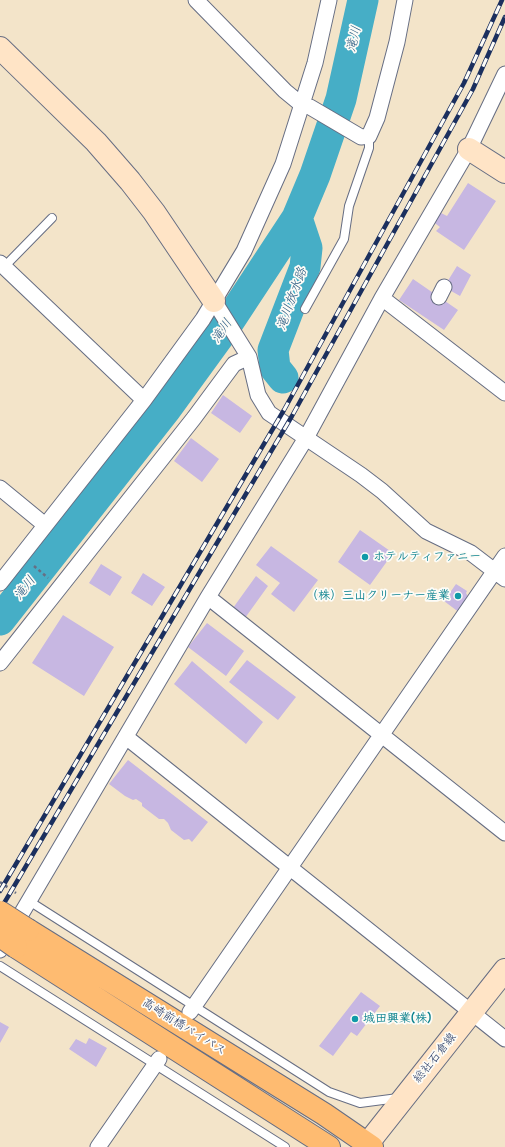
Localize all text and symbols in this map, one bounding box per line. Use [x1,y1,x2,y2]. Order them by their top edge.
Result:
water label: 滝川 [343,25,365,53]
water label: 滝川放水路 [274,266,310,332]
water label: 滝川 [208,316,236,346]
place label: ホテルティファニー [373,550,481,564]
marker: ホテルティファニー [360,552,370,562]
water label: 滝川 [11,573,39,603]
place label: （株）三山クリーナー産業 [306,589,450,603]
marker: （株）三山クリーナー産業 [453,591,463,601]
street label: 高崎前橋バイパス [139,995,229,1059]
place label: 城田興業(株) [363,1012,431,1026]
marker: 城田興業(株) [350,1014,360,1024]
street label: 総社石倉線 [411,1030,459,1086]

